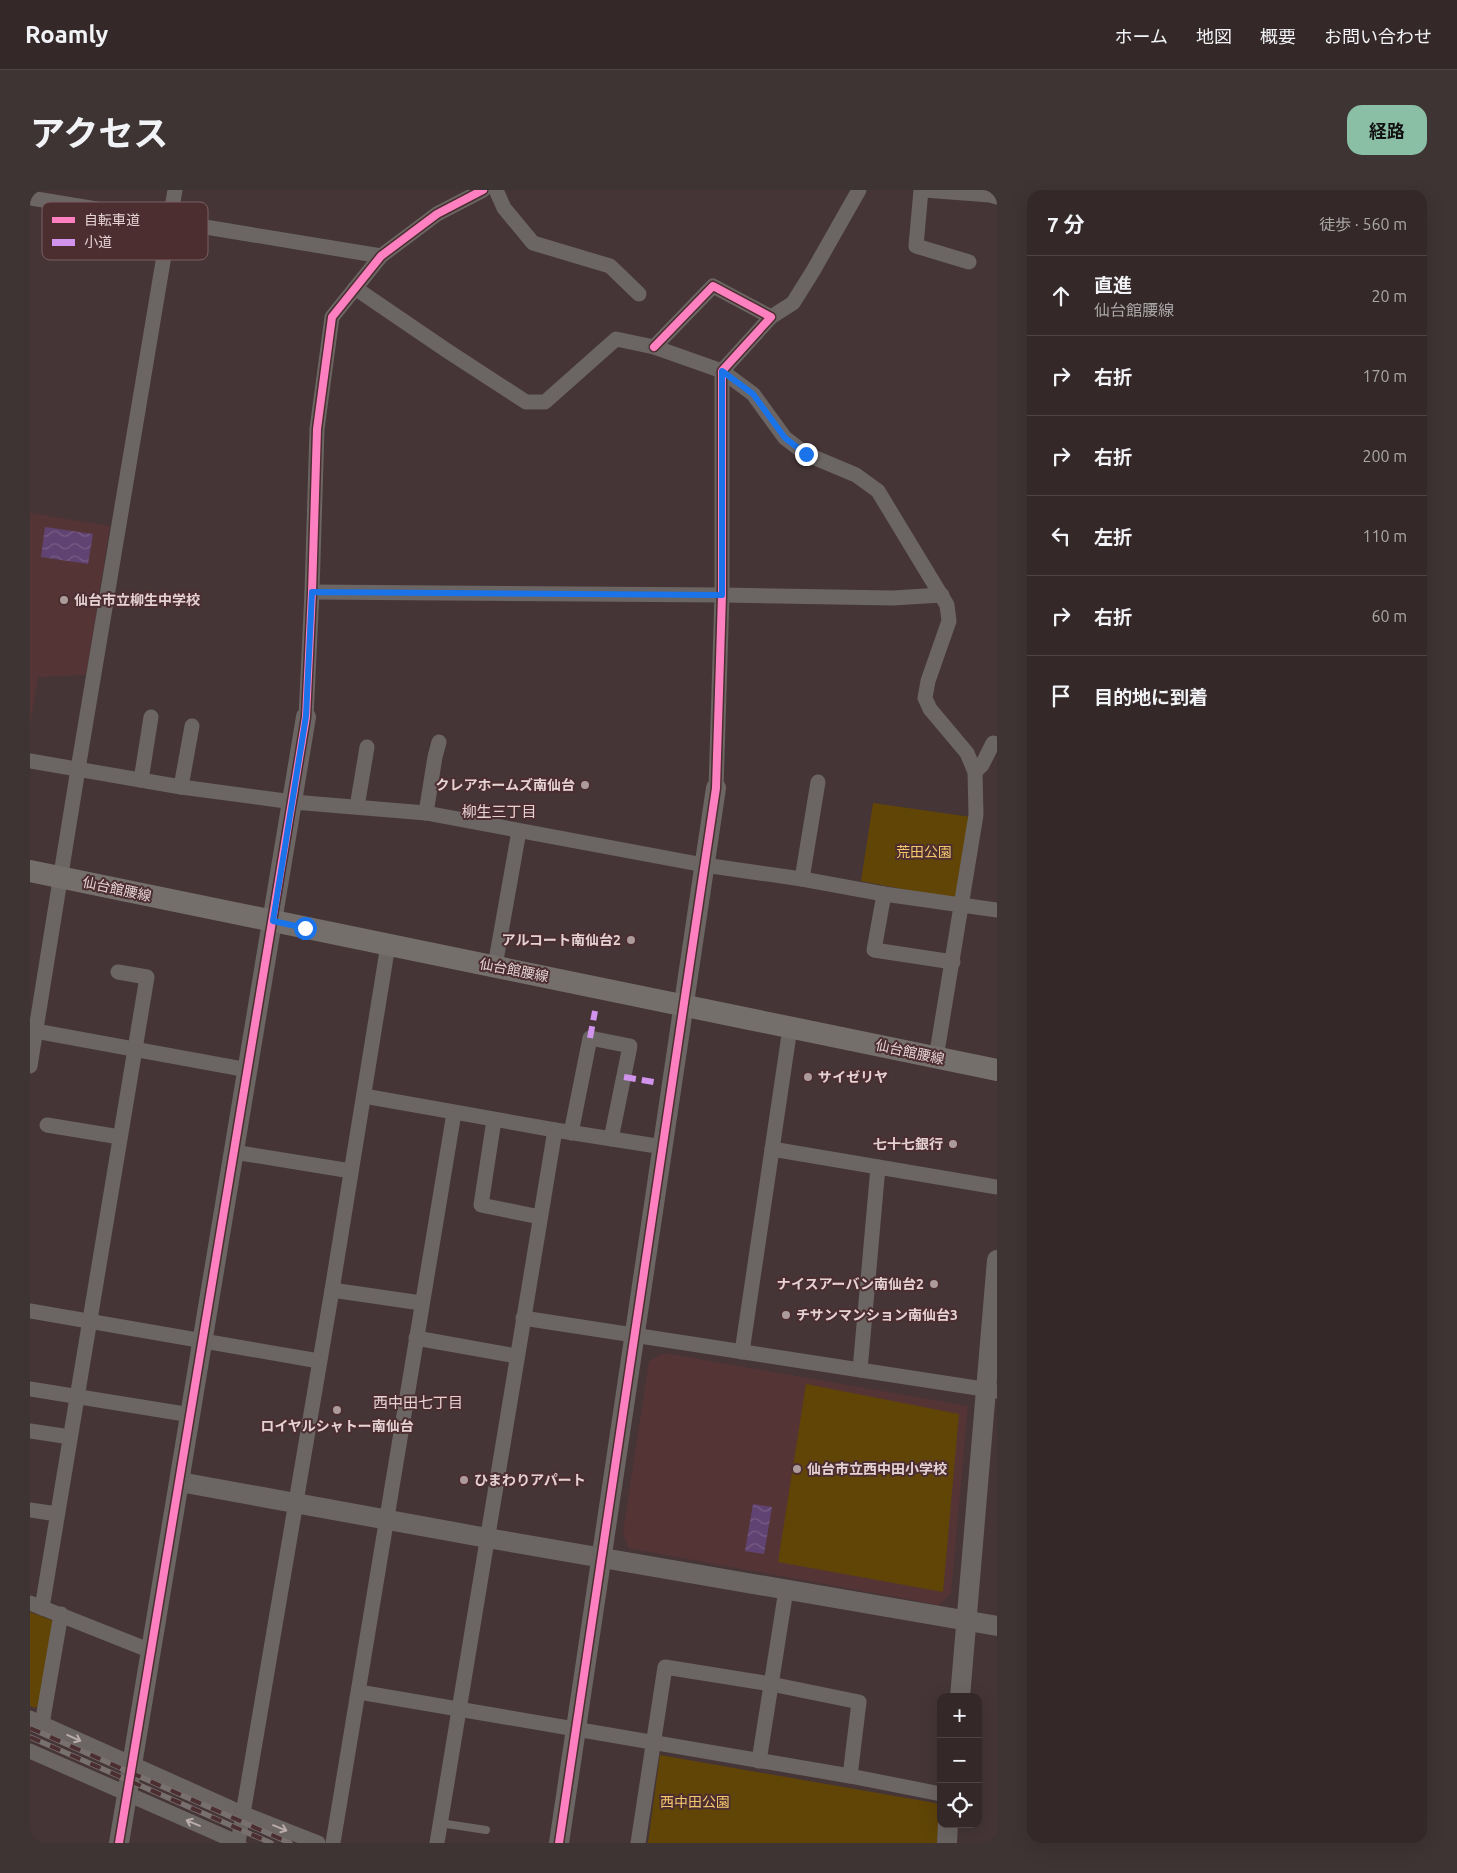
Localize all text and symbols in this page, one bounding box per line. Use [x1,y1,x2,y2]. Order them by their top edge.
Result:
text: Roamly [25,21,108,48]
text: ホーム [1115,26,1168,46]
text: 地図 [1196,26,1232,46]
text: 概要 [1260,26,1296,46]
text: お問い合わせ [1324,26,1432,46]
button: 経路 [1347,105,1427,155]
text: アクセス [30,113,168,153]
legend [42,202,208,260]
text: 自転車道 [84,212,140,228]
text: 7 分 [1047,212,1085,236]
text: 徒歩 · 560 m [1319,215,1407,233]
text: 小道 [84,234,112,250]
text: 直進 [1094,274,1132,296]
icon: ahead [1047,282,1075,310]
text: 20 m [1371,287,1407,305]
text: 仙台館腰線 [1094,301,1174,319]
icon: right [1047,362,1075,390]
text: 右折 [1094,366,1132,388]
text: 170 m [1362,367,1407,385]
icon: right [1047,442,1075,470]
route end [795,443,818,466]
text: 右折 [1094,446,1132,468]
text: 200 m [1362,447,1407,465]
icon: left [1047,522,1075,550]
text: 左折 [1094,526,1132,548]
text: 110 m [1362,527,1407,545]
place label: 仙台市立柳生中学校 [74,592,200,608]
marker: 仙台市立柳生中学校 [58,594,70,606]
icon: right [1047,602,1075,630]
text: 右折 [1094,606,1132,628]
text: 60 m [1371,607,1407,625]
icon: arrive [1047,682,1075,710]
text: 目的地に到着 [1094,686,1208,708]
place label: クレアホームズ南仙台 [435,777,575,793]
marker: クレアホームズ南仙台 [579,779,591,791]
district label: 柳生三丁目 [461,803,537,820]
park label: 荒田公園 [896,844,952,860]
street label: 仙台館腰線 [81,874,153,904]
route start [294,917,317,940]
place label: アルコート南仙台2 [502,932,621,948]
marker: アルコート南仙台2 [625,934,637,946]
street label: 仙台館腰線 [478,955,550,985]
street label: 仙台館腰線 [874,1037,946,1067]
place label: サイゼリヤ [818,1069,888,1085]
marker: サイゼリヤ [802,1071,814,1083]
place label: 七十七銀行 [873,1136,943,1152]
marker: 七十七銀行 [947,1138,959,1150]
place label: ナイスアーバン南仙台2 [777,1276,924,1292]
marker: ナイスアーバン南仙台2 [928,1278,940,1290]
place label: チサンマンション南仙台3 [796,1307,958,1323]
marker: チサンマンション南仙台3 [780,1309,792,1321]
district label: 西中田七丁目 [373,1394,463,1411]
marker: ロイヤルシャトー南仙台 [331,1404,343,1416]
place label: ロイヤルシャトー南仙台 [260,1418,414,1434]
place label: 仙台市立西中田小学校 [807,1461,947,1477]
marker: 仙台市立西中田小学校 [791,1463,803,1475]
place label: ひまわりアパート [474,1472,586,1488]
marker: ひまわりアパート [458,1474,470,1486]
map controls [937,1693,982,1828]
button: + [937,1693,982,1738]
one-way arrow [66,1734,81,1744]
button: − [937,1738,982,1783]
button: locate [937,1783,982,1828]
park label: 西中田公園 [660,1794,730,1810]
one-way arrow [186,1818,201,1828]
one-way arrow [272,1824,287,1833]

